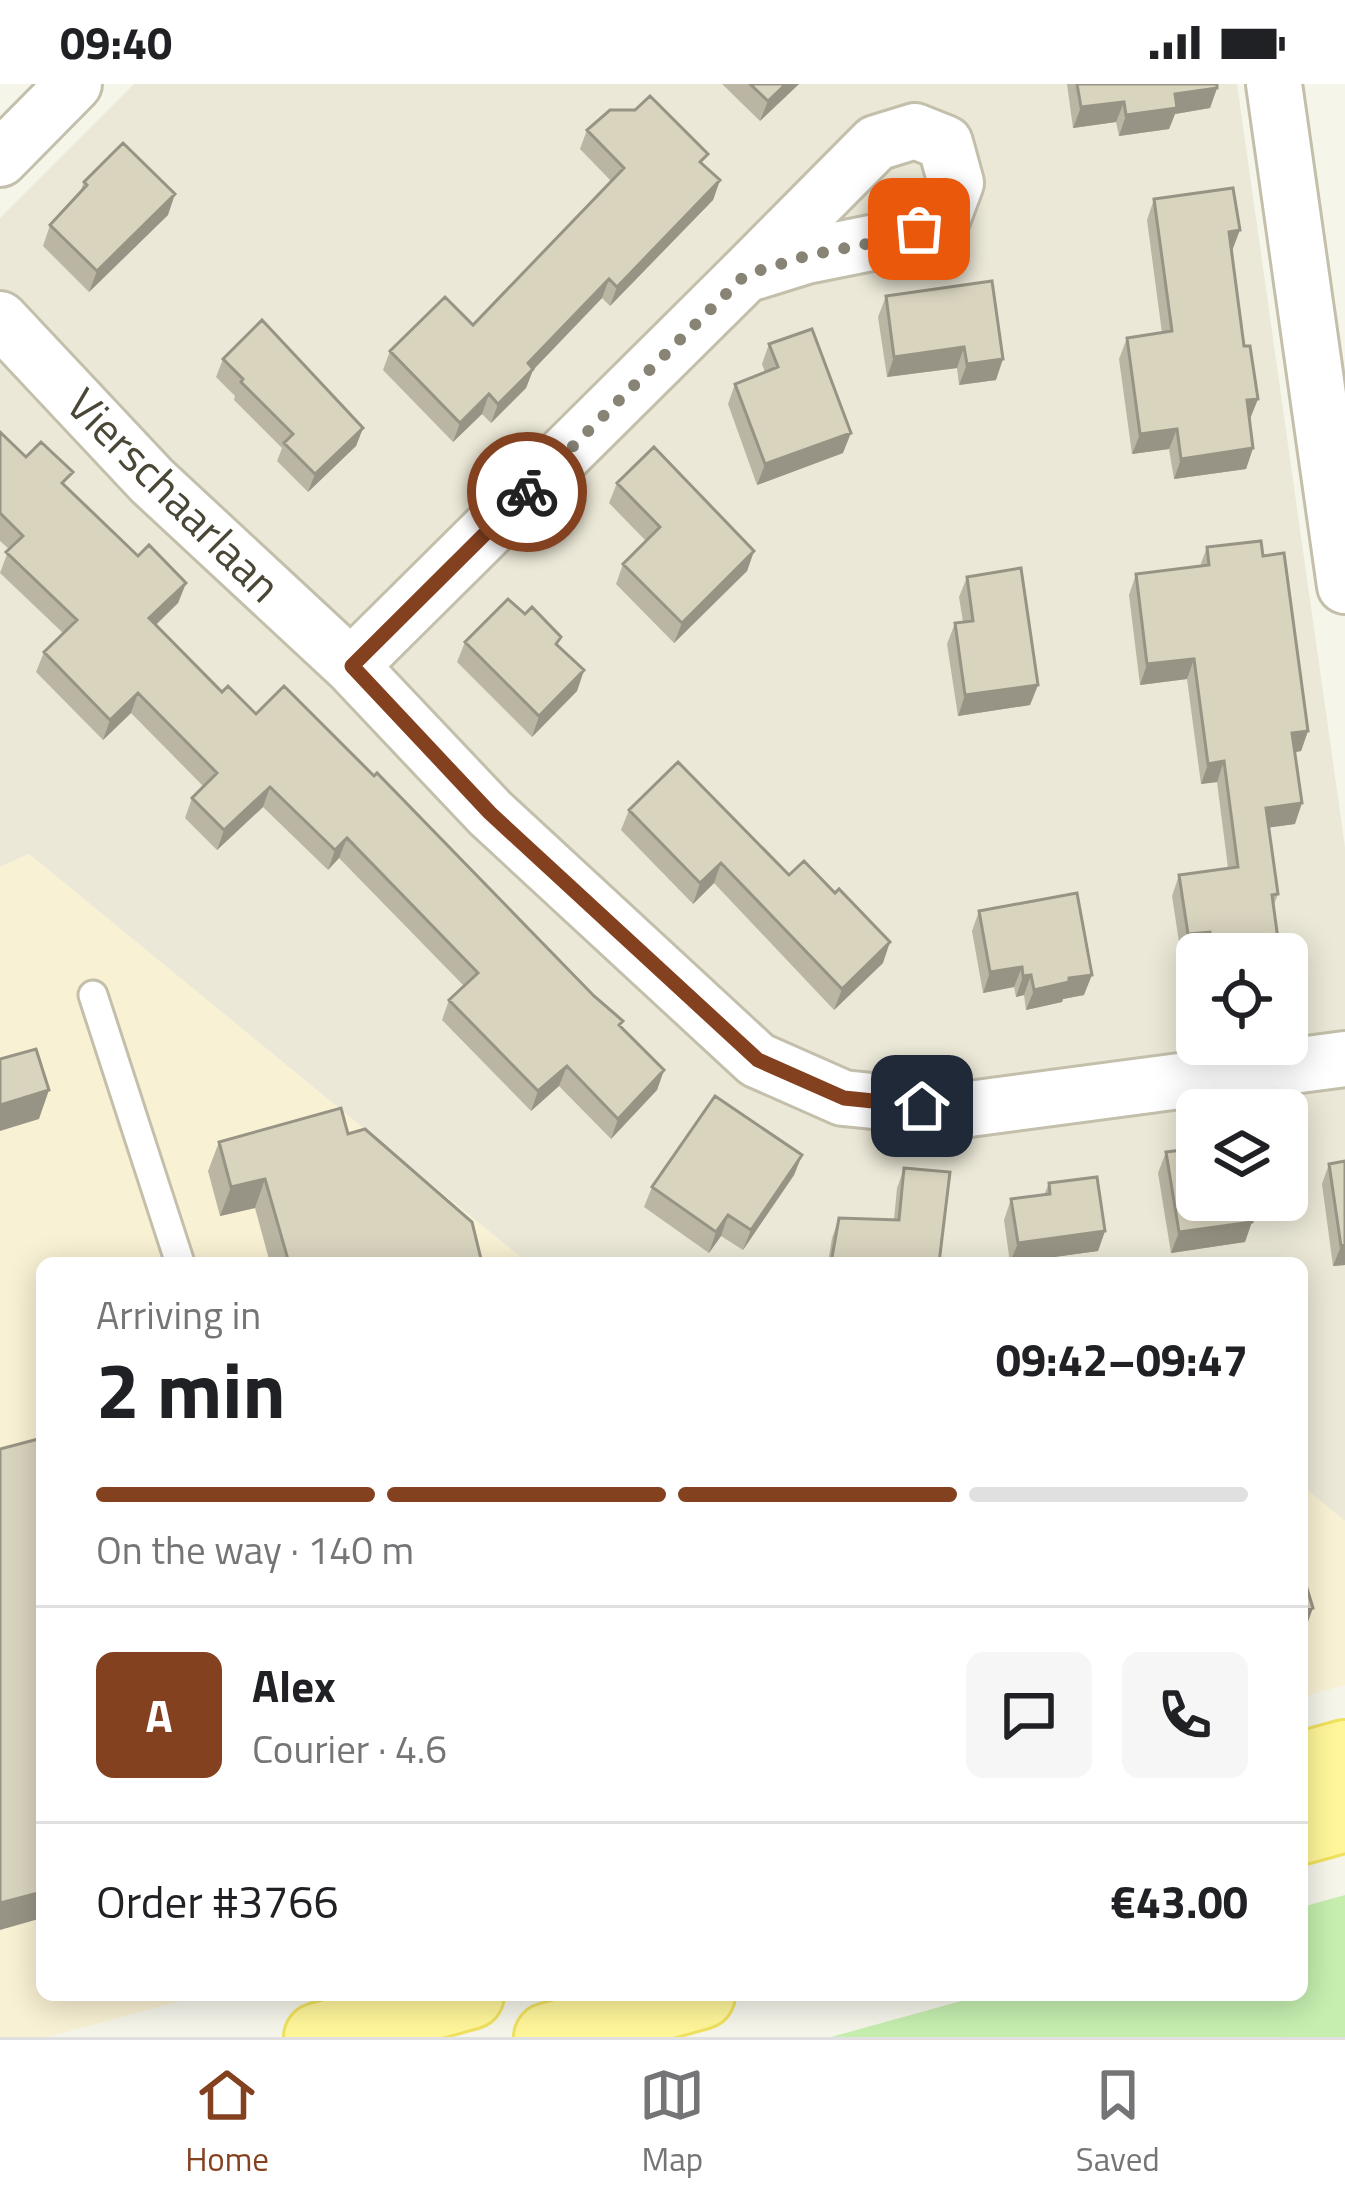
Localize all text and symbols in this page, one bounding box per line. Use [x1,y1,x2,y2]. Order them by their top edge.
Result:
text: 09:40 [60,8,172,76]
pin [868,178,970,280]
icon: bag [886,196,952,262]
street label: Vierschaarlaan [52,371,298,617]
courier [467,432,587,552]
icon: bike [494,459,560,525]
map controls [1176,933,1308,1221]
button: locate [1176,933,1308,1065]
pin [871,1055,973,1157]
icon: home [889,1073,955,1139]
button: layers [1176,1089,1308,1221]
text: Arriving in [96,1285,261,1344]
text: 09:42–09:47 [996,1325,1248,1393]
text: 2 min [96,1330,286,1448]
text: On the way · 140 m [96,1520,414,1579]
text: Alex [252,1651,336,1719]
button: chat [966,1652,1092,1778]
button: phone [1122,1652,1248,1778]
text: A [145,1681,173,1749]
text: Courier · 4.6 [252,1719,447,1778]
text: Order #3766 [96,1867,339,1935]
text: €43.00 [1110,1867,1248,1935]
tab: Home [185,2062,269,2184]
tab: Map [639,2062,705,2184]
tab: Saved [1076,2062,1160,2184]

